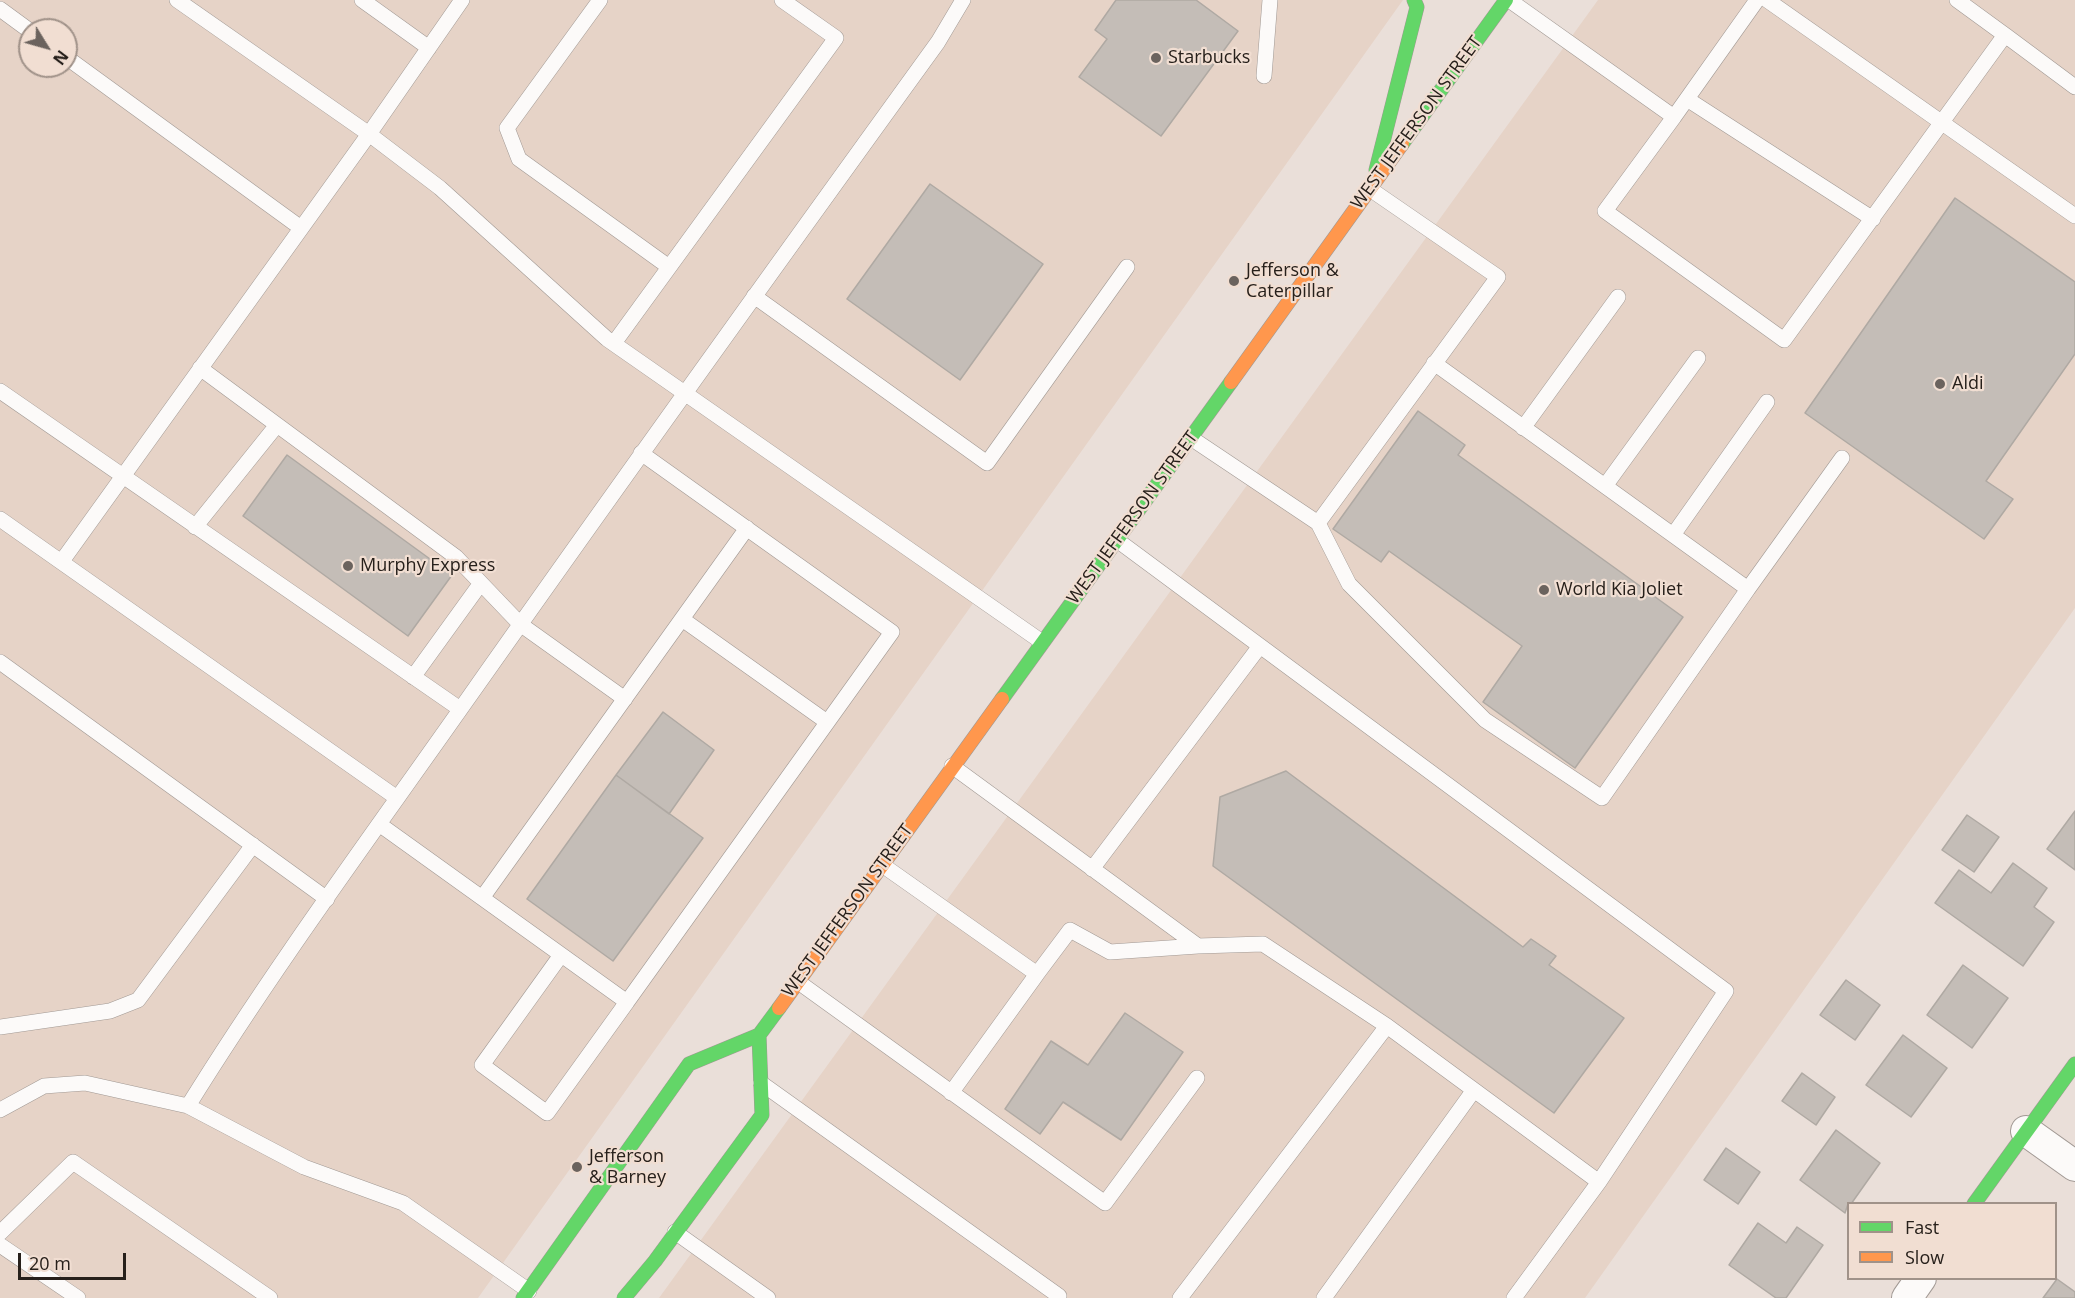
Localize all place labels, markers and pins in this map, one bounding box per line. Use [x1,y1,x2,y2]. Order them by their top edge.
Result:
place label: Starbucks [1168,47,1250,69]
marker: Starbucks [1149,51,1163,65]
place label: Jefferson & Caterpillar [1246,260,1339,302]
marker: Jefferson & Caterpillar [1227,274,1241,288]
place label: Aldi [1952,373,1983,395]
marker: Aldi [1933,377,1947,391]
place label: Murphy Express [360,555,495,577]
marker: Murphy Express [341,559,355,573]
place label: World Kia Joliet [1556,579,1683,601]
marker: World Kia Joliet [1537,583,1551,597]
place label: Jefferson & Barney [589,1146,666,1188]
marker: Jefferson & Barney [570,1160,584,1174]

